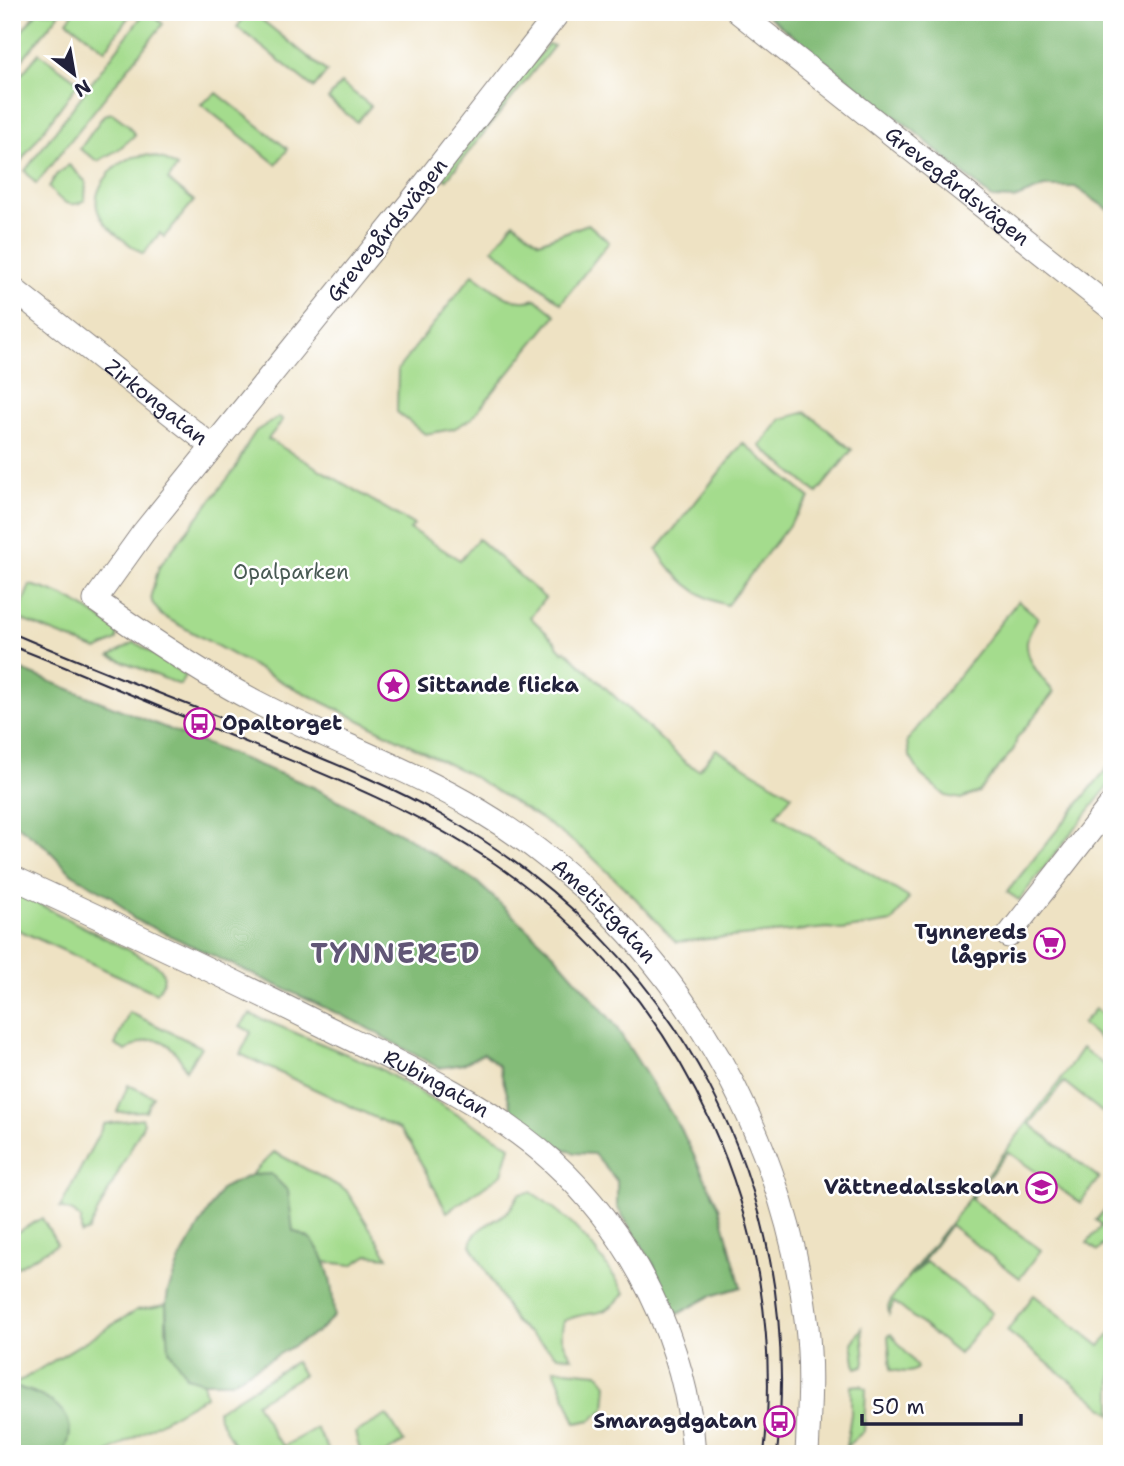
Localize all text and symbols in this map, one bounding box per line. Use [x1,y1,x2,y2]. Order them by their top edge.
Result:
north arrow [38,38,108,108]
text: N [70,74,95,103]
street label: Grevegårdsvägen [879,120,1036,252]
street label: Grevegårdsvägen [320,152,454,308]
street label: Zirkongatan [99,353,214,452]
park label: Opalparken [233,558,349,586]
place icon: Sittande flicka [377,668,411,702]
place label: Sittande flicka [417,671,579,699]
bus stop icon: Opaltorget [182,706,216,740]
place label: Opaltorget [222,709,342,737]
street label: Ametistgatan [546,852,663,969]
place label: Tynnereds lågpris [914,918,1027,970]
supermarket icon: Tynnereds lågpris [1033,927,1067,961]
district label: TYNNERED [310,934,482,972]
street label: Rubingatan [379,1043,495,1124]
school or university icon: Vättnedalsskolan [1025,1170,1059,1204]
place label: Vättnedalsskolan [824,1173,1019,1201]
scale bar [862,1382,1021,1426]
text: 50 m [872,1393,925,1421]
bus stop icon: Smaragdgatan [763,1404,797,1438]
place label: Smaragdgatan [593,1407,757,1435]

